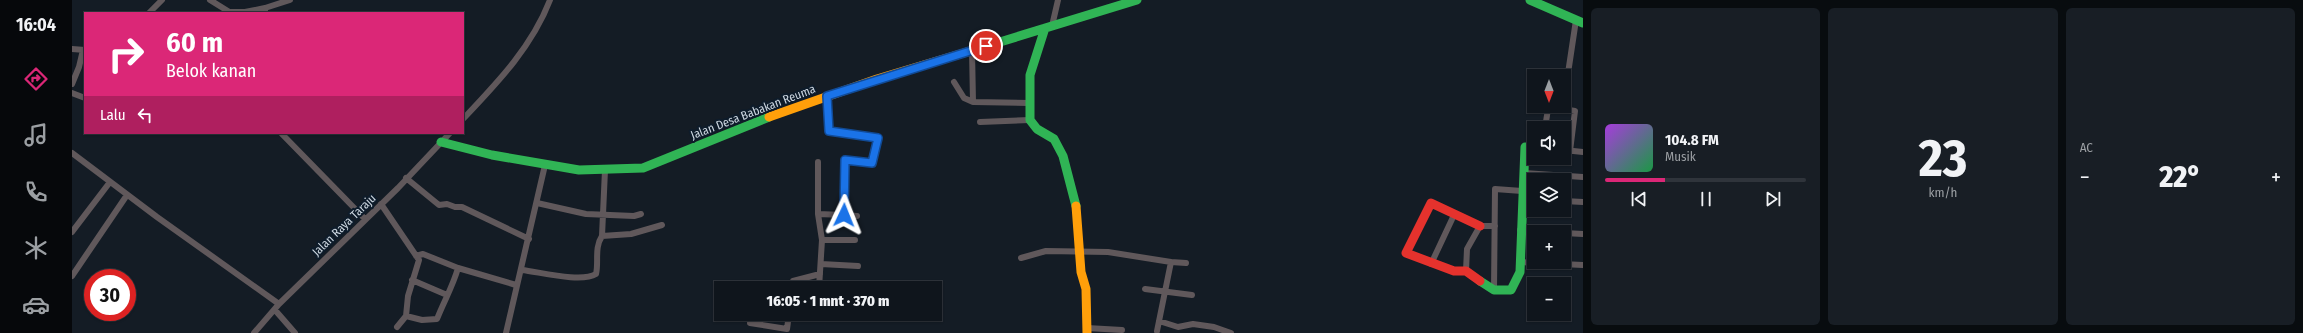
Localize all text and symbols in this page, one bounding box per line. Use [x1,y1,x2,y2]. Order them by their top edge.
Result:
text: 16:04 [16,14,56,36]
text: 60 m [166,26,223,59]
icon: right [100,28,152,80]
pin [969,29,1003,63]
icon: arrive [975,35,997,57]
text: Belok kanan [166,60,256,82]
icon: directions [22,65,50,93]
north arrow [1527,69,1571,113]
map controls [1527,69,1571,321]
street label: Jalan Desa Babakan Reuma [689,82,817,142]
icon: left [134,104,156,126]
text: Lalu [100,106,126,124]
icon: music [22,121,50,149]
button: sound [1527,121,1571,165]
text: 23 [1919,127,1967,190]
text: 104.8 FM [1665,131,1719,149]
text: AC [2080,140,2093,155]
text: Musik [1665,149,1696,164]
text: 22° [2159,159,2201,195]
text: − [2080,164,2090,191]
text: + [2271,164,2281,191]
button: layers [1527,173,1571,217]
icon: phone [22,178,50,206]
text: km/h [1928,185,1957,200]
icon: previous [1628,188,1650,210]
icon: pause [1695,188,1717,210]
icon: next [1762,188,1784,210]
street label: Jalan Raya Taraju [309,191,379,259]
position arrow [823,194,865,236]
button: + [1527,225,1571,269]
icon: climate [22,234,50,262]
speed limit sign: 30 [84,269,136,321]
button: − [1527,277,1571,321]
icon: car [22,291,50,319]
text: 16:05 · 1 mnt · 370 m [766,292,890,310]

